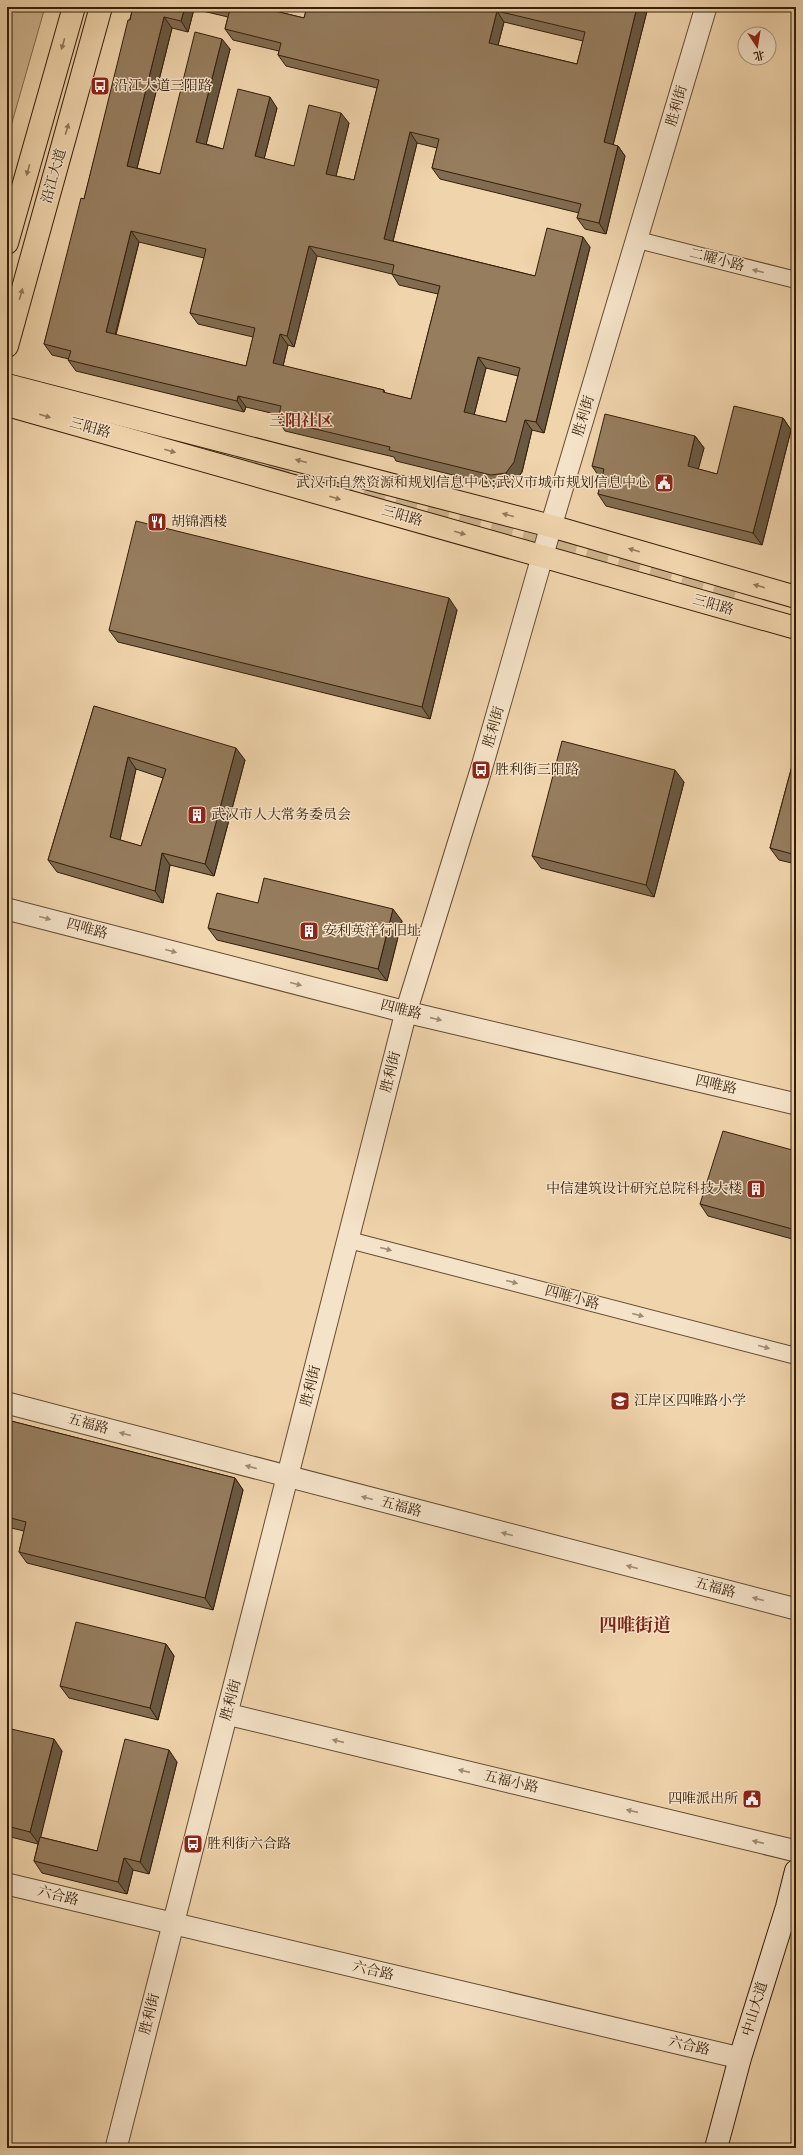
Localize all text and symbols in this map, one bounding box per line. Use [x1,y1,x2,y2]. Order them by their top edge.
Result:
north arrow [737,26,777,66]
one-way arrow [60,39,66,51]
text: 北 [752,47,766,63]
bus stop icon: 沿江大道三阳路 [89,75,111,97]
place label: 沿江大道三阳路 [114,77,212,95]
street label: 胜利街 [663,83,691,129]
one-way arrow [64,122,70,134]
street label: 沿江大道 [38,147,70,205]
one-way arrow [24,163,30,176]
street label: 二曜小路 [688,244,746,276]
one-way arrow [752,267,764,273]
one-way arrow [18,288,24,300]
street label: 胜利街 [569,393,599,439]
district label: 三阳社区 [269,411,333,431]
one-way arrow [38,413,51,419]
street label: 三阳路 [67,414,113,442]
one-way arrow [164,448,176,454]
one-way arrow [295,458,307,464]
public building icon: 武汉市自然资源和规划信息中心;武汉市城市规划信息中心 [653,472,675,494]
place label: 武汉市自然资源和规划信息中心;武汉市城市规划信息中心 [296,474,650,492]
one-way arrow [330,495,342,501]
street label: 三阳路 [379,502,425,530]
restaurant icon: 胡锦酒楼 [146,511,168,533]
one-way arrow [502,512,514,518]
place label: 胡锦酒楼 [171,513,227,531]
one-way arrow [455,530,467,536]
one-way arrow [627,547,639,553]
one-way arrow [752,583,764,589]
street label: 三阳路 [690,591,736,619]
street label: 胜利街 [480,704,508,750]
bus stop icon: 胜利街三阳路 [470,759,492,781]
place label: 胜利街三阳路 [495,761,579,779]
building icon: 武汉市人大常务委员会 [186,804,208,826]
place label: 武汉市人大常务委员会 [211,806,351,824]
street label: 四唯路 [64,915,110,943]
one-way arrow [39,916,51,922]
building icon: 安利英洋行旧址 [298,920,320,942]
place label: 安利英洋行旧址 [323,922,421,940]
one-way arrow [165,948,177,954]
one-way arrow [290,981,303,987]
street label: 四唯路 [378,996,424,1024]
one-way arrow [430,1016,442,1022]
street label: 胜利街 [377,1049,405,1095]
street label: 四唯路 [694,1072,738,1098]
building icon: 中信建筑设计研究总院科技大楼 [745,1178,767,1200]
place label: 中信建筑设计研究总院科技大楼 [546,1180,742,1198]
one-way arrow [380,1247,392,1253]
one-way arrow [506,1279,518,1285]
street label: 四唯小路 [543,1282,601,1314]
one-way arrow [632,1312,644,1318]
one-way arrow [758,1345,770,1351]
street label: 胜利街 [297,1363,325,1409]
school or university icon: 江岸区四唯路小学 [609,1390,631,1412]
place label: 江岸区四唯路小学 [634,1392,746,1410]
street label: 五福路 [65,1410,111,1438]
one-way arrow [119,1431,131,1437]
one-way arrow [244,1464,257,1470]
street label: 五福路 [378,1493,424,1521]
one-way arrow [361,1495,373,1501]
one-way arrow [500,1531,512,1537]
one-way arrow [626,1563,639,1569]
street label: 五福路 [692,1574,738,1602]
one-way arrow [752,1596,764,1602]
district label: 四唯街道 [599,1614,671,1637]
street label: 胜利街 [217,1677,245,1723]
one-way arrow [332,1738,344,1744]
street label: 五福小路 [482,1767,540,1797]
one-way arrow [458,1768,471,1774]
public building icon: 四唯派出所 [741,1788,763,1810]
place label: 四唯派出所 [668,1790,738,1808]
one-way arrow [625,1808,638,1814]
bus stop icon: 胜利街六合路 [182,1833,204,1855]
place label: 胜利街六合路 [207,1835,291,1853]
one-way arrow [752,1838,764,1844]
street label: 六合路 [35,1882,81,1910]
street label: 六合路 [351,1958,395,1984]
street label: 中山大道 [738,1980,772,2038]
street label: 胜利街 [136,1991,164,2037]
street label: 六合路 [667,2033,711,2059]

